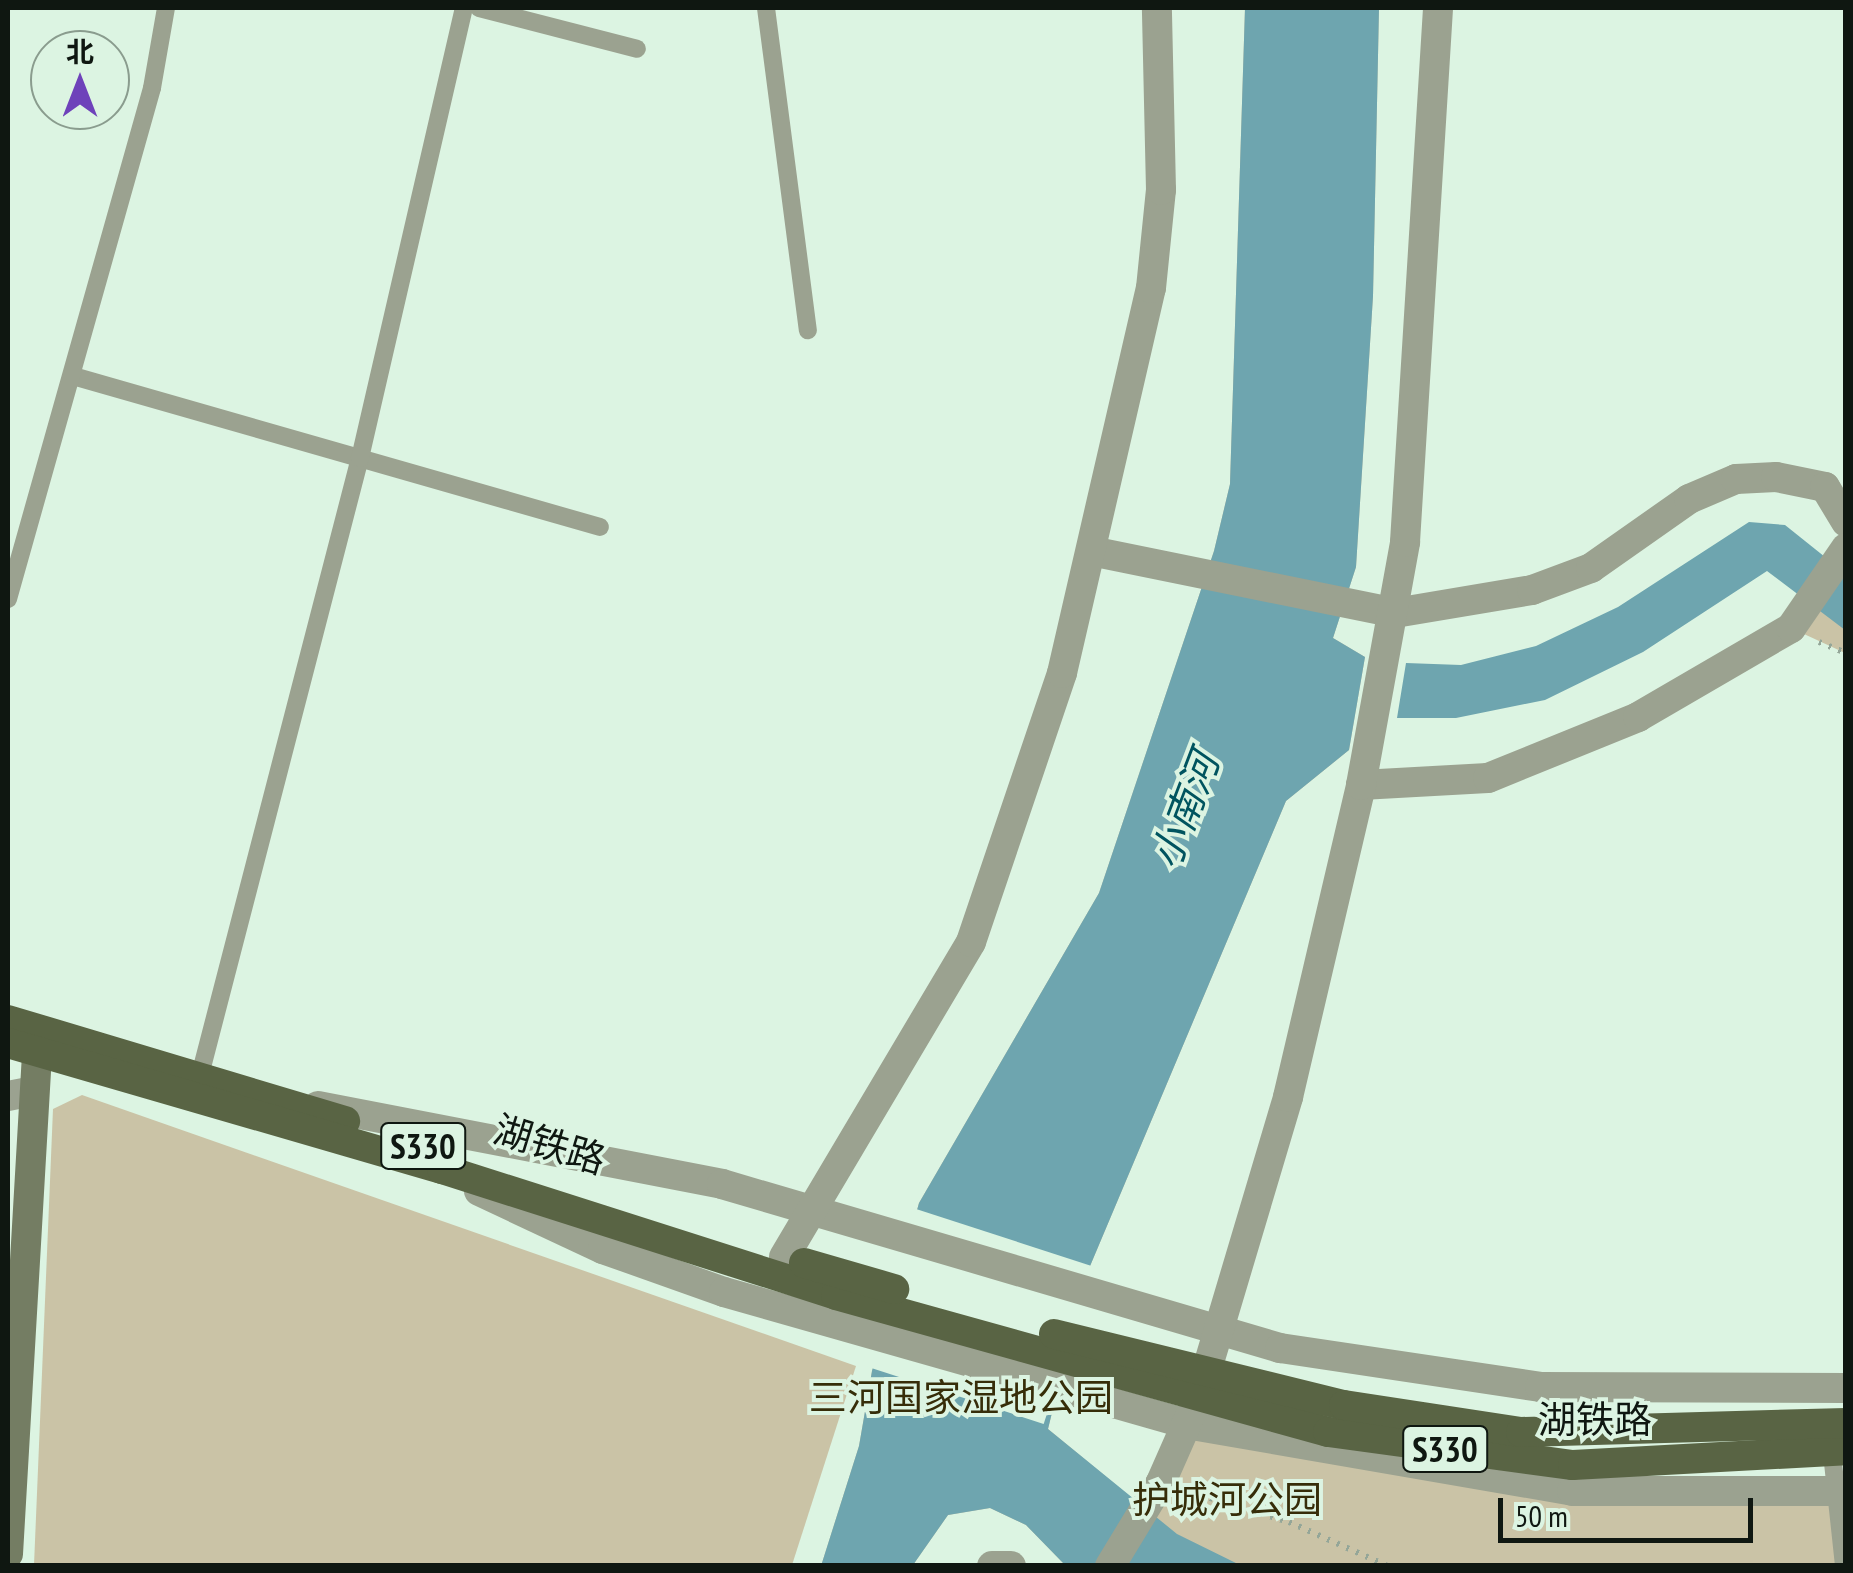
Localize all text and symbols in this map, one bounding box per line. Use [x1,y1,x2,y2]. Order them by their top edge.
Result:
north arrow [30,30,130,130]
text: 北 [66,33,94,70]
water label: 小南河 [1140,745,1228,875]
street label: 湖铁路 [489,1106,611,1182]
road number: S330 [378,1116,468,1176]
park label: 三河国家湿地公园 [809,1374,1113,1420]
street label: 湖铁路 [1538,1396,1652,1442]
road number: S330 [1400,1419,1490,1479]
park label: 护城河公园 [1132,1476,1322,1522]
scale bar [1503,1478,1758,1540]
text: 50 m [1515,1496,1568,1535]

